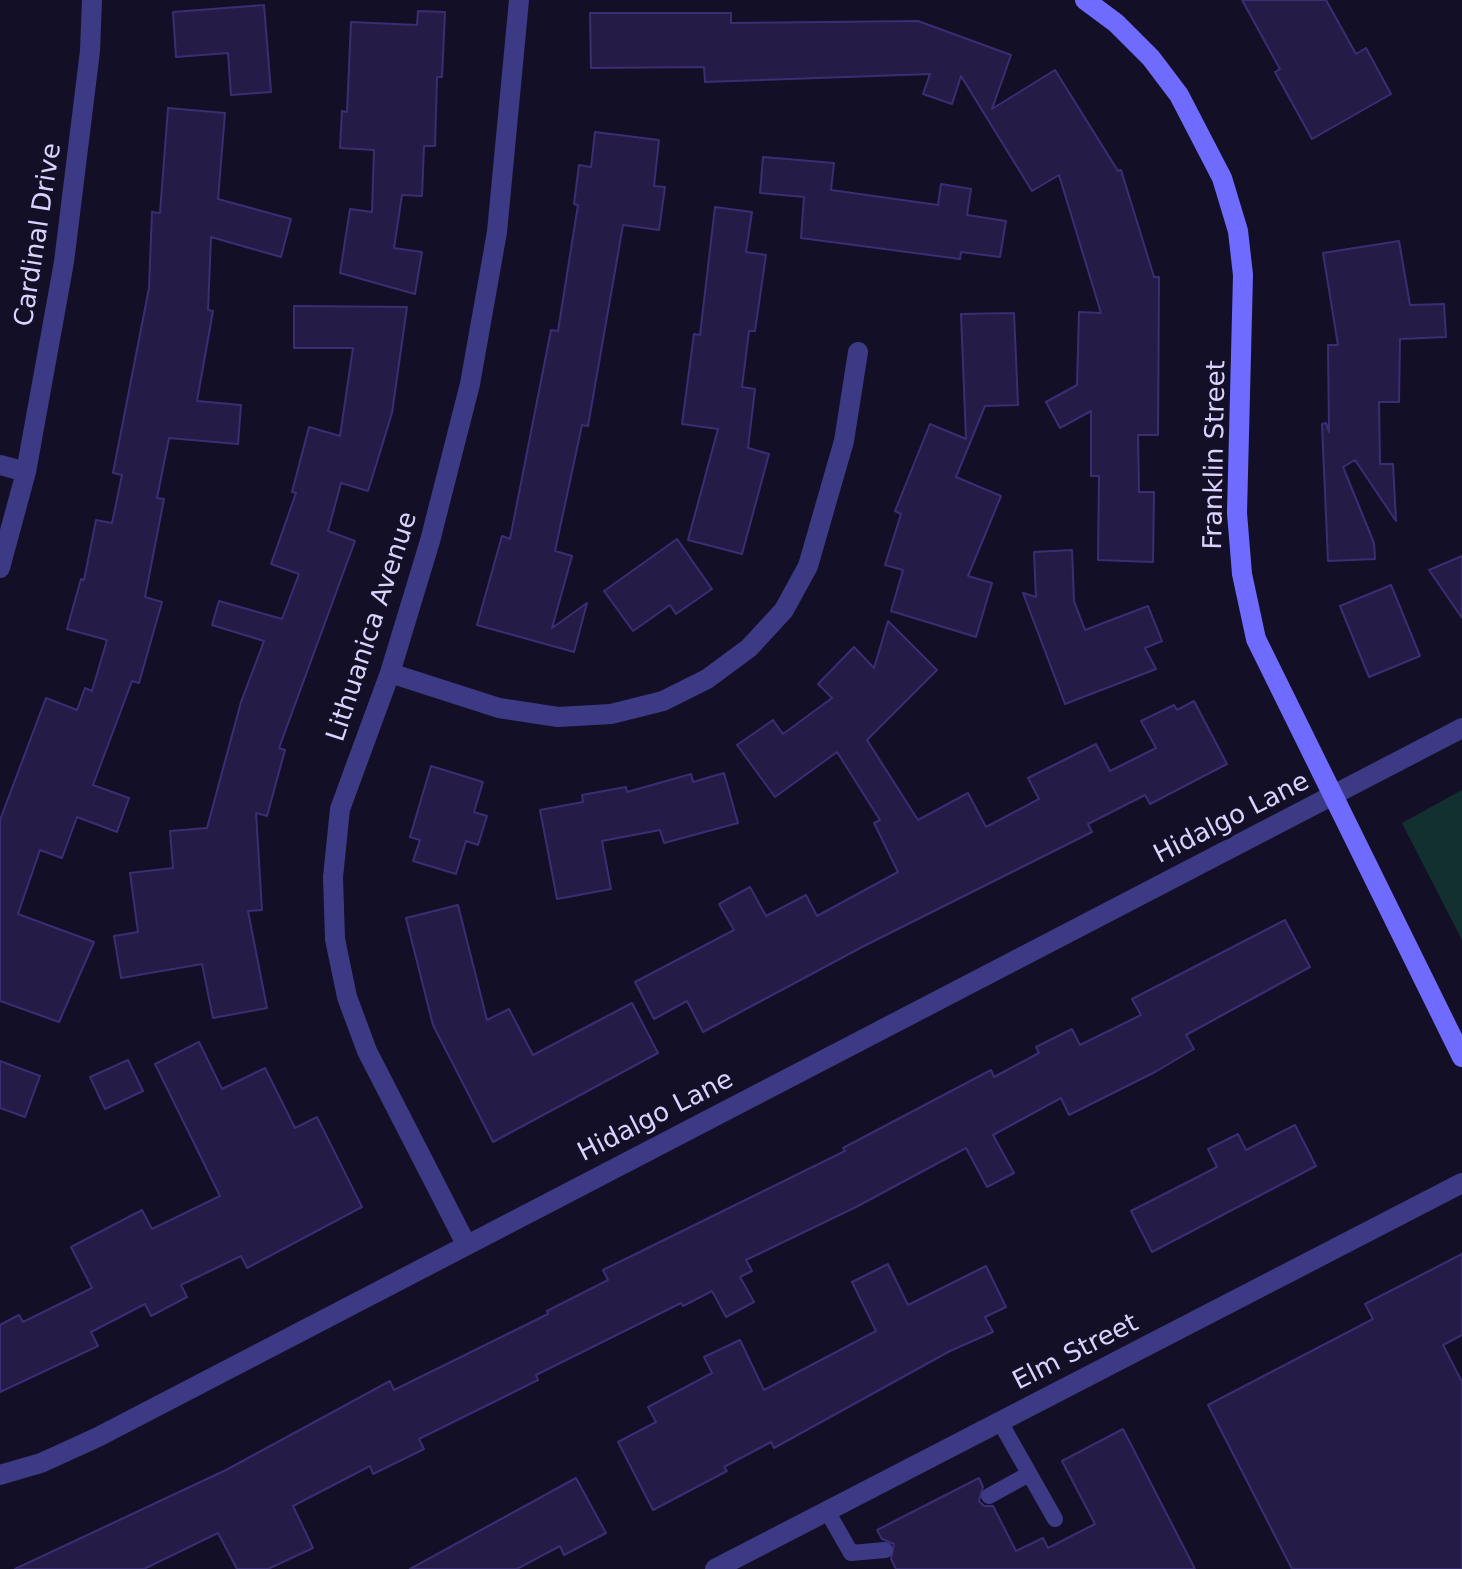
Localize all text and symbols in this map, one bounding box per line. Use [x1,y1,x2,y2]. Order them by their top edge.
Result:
street label: Cardinal Drive [9,141,69,329]
street label: Franklin Street [1199,360,1233,550]
street label: Lithuanica Avenue [321,508,425,746]
street label: Hidalgo Lane [1149,767,1315,871]
street label: Hidalgo Lane [573,1065,739,1169]
street label: Elm Street [1008,1308,1144,1398]

